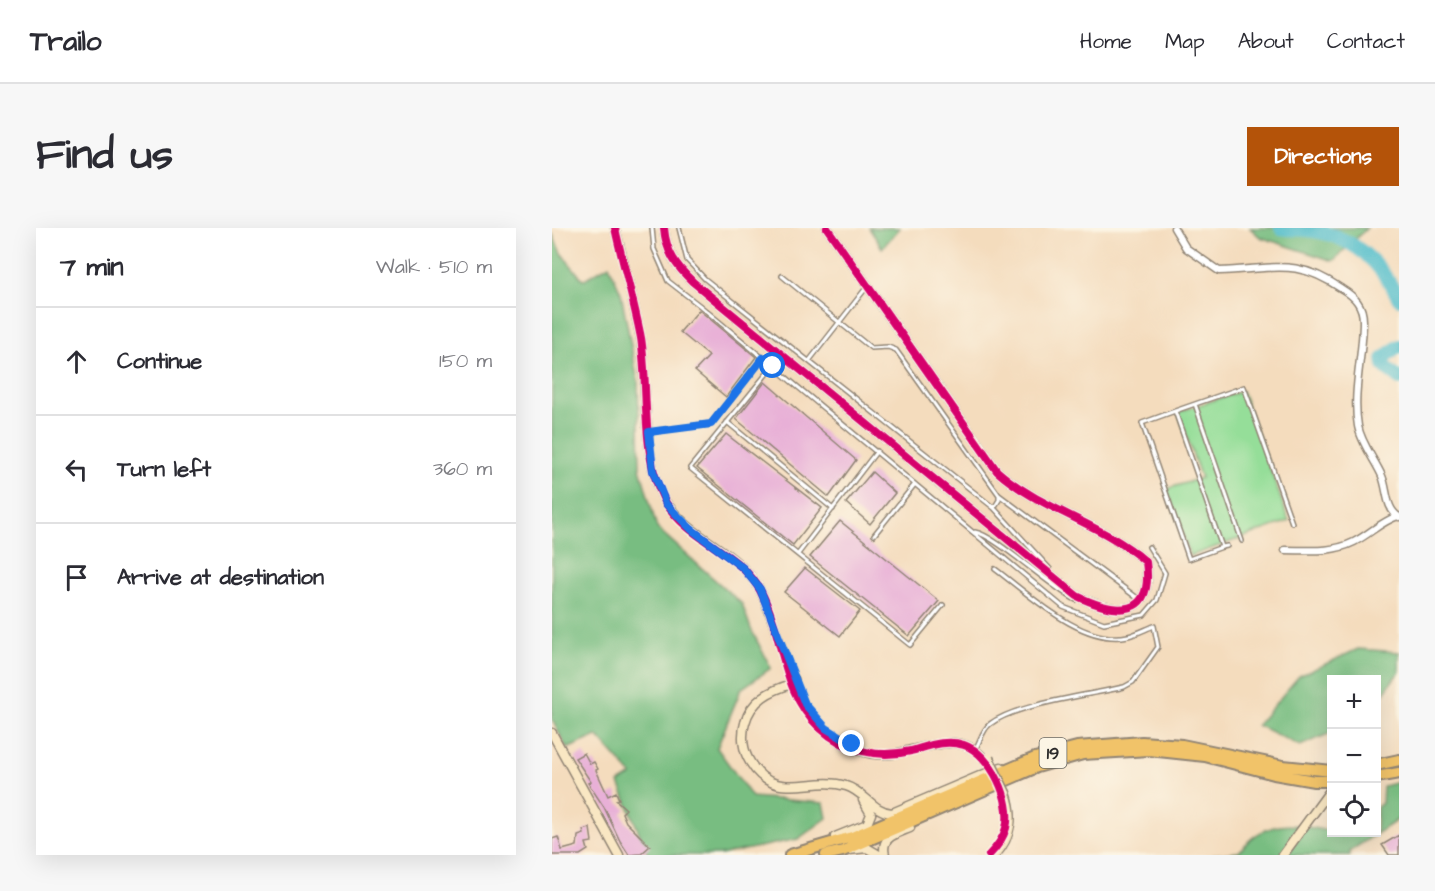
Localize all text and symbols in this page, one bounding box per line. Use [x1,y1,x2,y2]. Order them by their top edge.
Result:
text: Trailo [30,22,102,61]
text: Home [1080,27,1132,56]
text: Map [1165,27,1205,56]
text: About [1238,27,1294,56]
text: Contact [1327,27,1405,56]
text: Find us [36,127,173,185]
button: Directions [1247,127,1399,186]
text: 7 min [60,249,124,285]
text: Walk · 510 m [376,253,492,281]
icon: ahead [60,345,93,378]
text: Continue [117,346,202,377]
text: 150 m [439,347,492,375]
route start [759,352,785,378]
icon: left [60,453,93,486]
text: Turn left [117,454,211,485]
text: 360 m [433,455,492,483]
icon: arrive [60,561,93,594]
text: Arrive at destination [117,562,324,593]
map controls [1327,675,1381,837]
button: + [1327,675,1381,729]
button: − [1327,729,1381,783]
route end [838,730,864,756]
road number: 19 [1040,738,1066,768]
button: locate [1327,783,1381,837]

